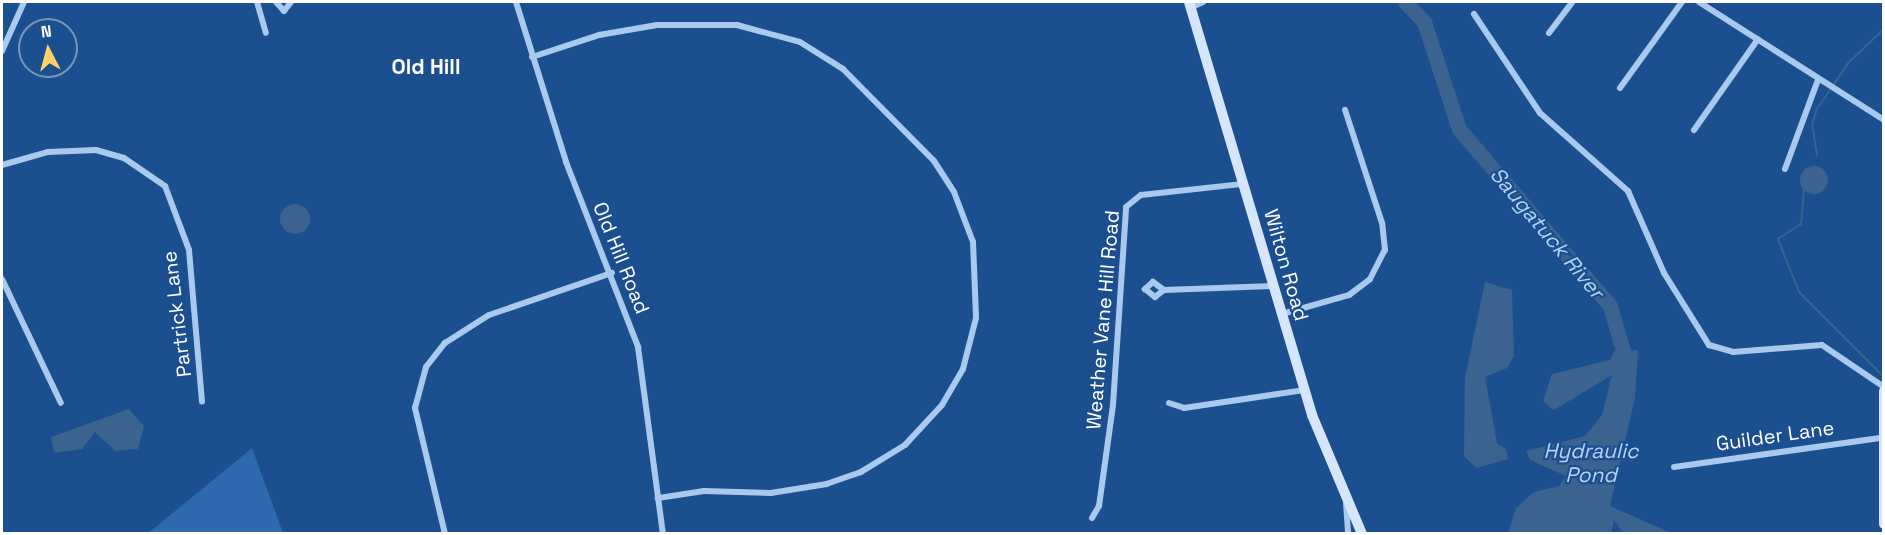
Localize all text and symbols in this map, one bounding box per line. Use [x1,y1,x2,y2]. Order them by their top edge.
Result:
north arrow [18,18,78,78]
text: N [40,21,53,43]
district label: Old Hill [391,54,461,80]
water label: Saugatuck River [1485,162,1609,304]
street label: Old Hill Road [588,199,654,317]
street label: Wilton Road [1259,206,1313,324]
street label: Weather Vane Hill Road [1081,209,1125,431]
street label: Partrick Lane [157,250,197,378]
street label: Guilder Lane [1714,416,1836,456]
water label: Hydraulic Pond [1543,438,1639,488]

